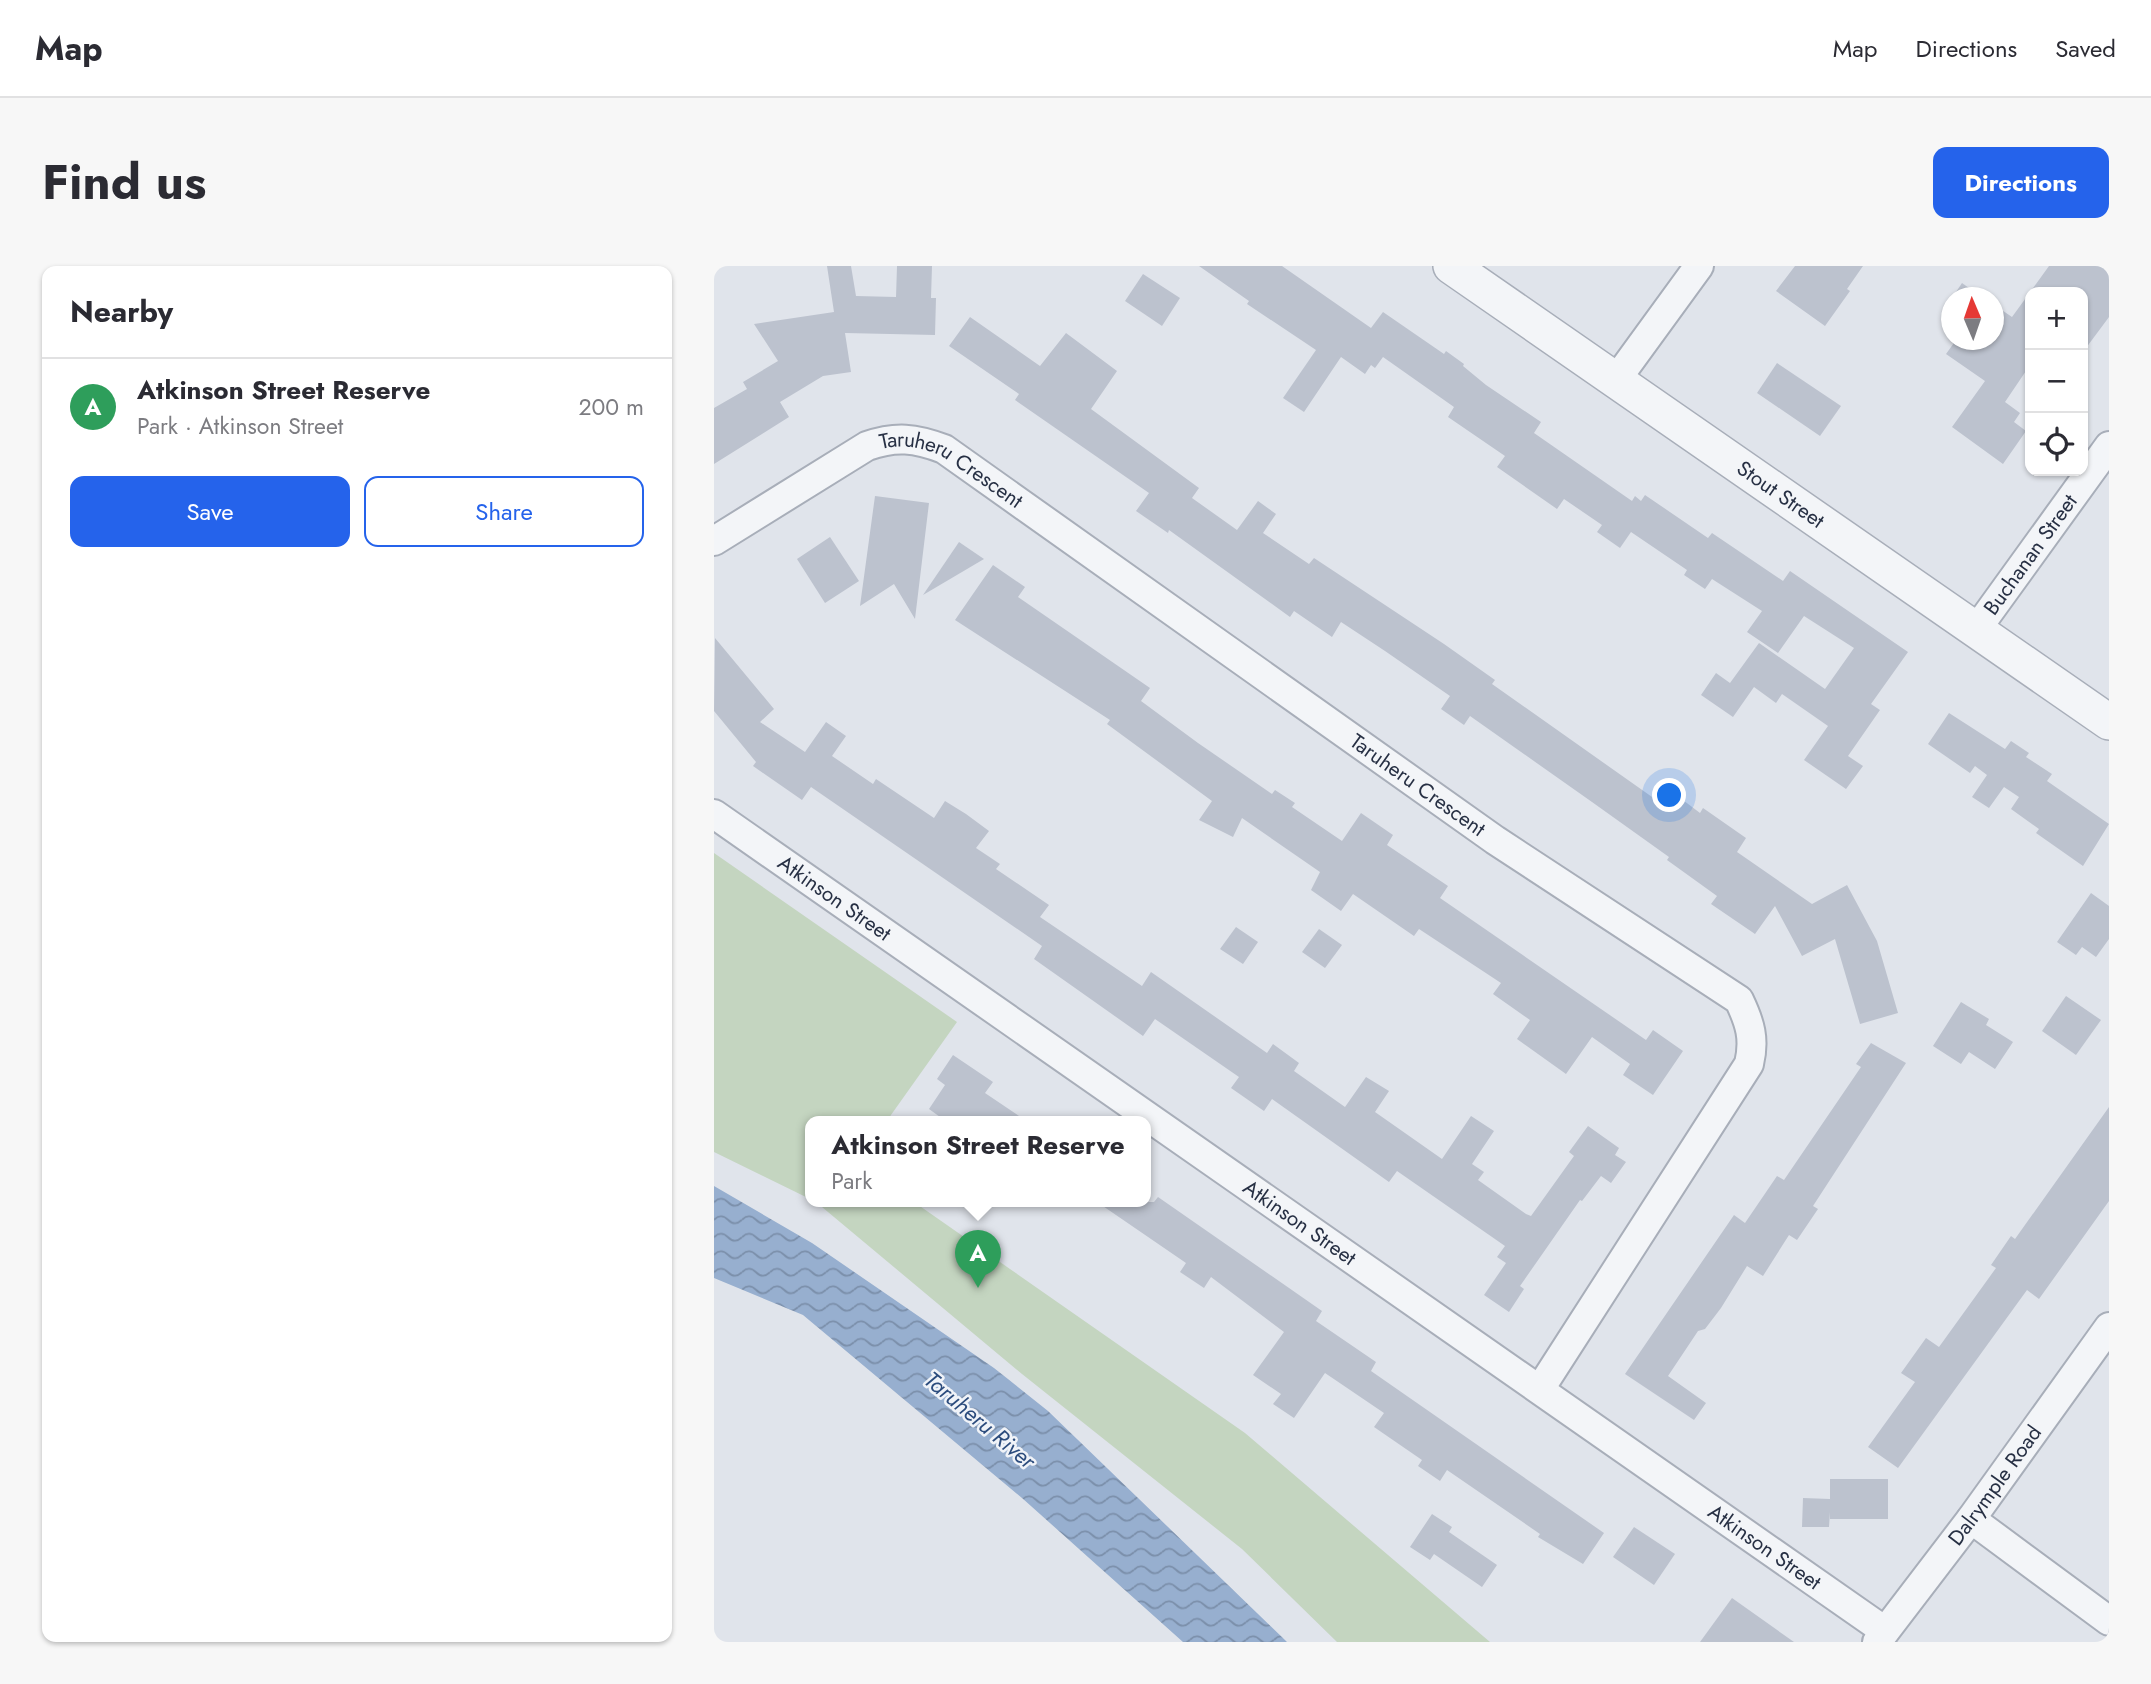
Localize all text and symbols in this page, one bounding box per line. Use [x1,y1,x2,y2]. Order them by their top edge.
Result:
text: Map [35,25,103,72]
text: Map [1833,31,1878,66]
text: Directions [1916,31,2017,66]
text: Saved [2055,31,2116,66]
text: Find us [42,147,206,217]
button: Directions [1933,147,2109,218]
north arrow [1941,287,2004,350]
map controls [2025,287,2088,476]
button: + [2025,287,2088,350]
text: Nearby [70,290,173,333]
button: − [2025,350,2088,413]
text: Atkinson Street Reserve [137,371,430,409]
text: A [85,390,101,424]
text: 200 m [578,390,644,424]
text: Park · Atkinson Street [137,409,343,443]
button: locate [2025,413,2088,476]
street label: Taruheru Crescent [876,424,1029,516]
street label: Stout Street [1731,453,1830,535]
button: Save [70,476,350,547]
button: Share [364,476,644,547]
street label: Buchanan Street [1977,488,2084,621]
street label: Taruheru Crescent [1344,727,1492,844]
your location [1652,778,1686,812]
street label: Atkinson Street [772,848,897,948]
popup [805,1116,1151,1207]
text: Atkinson Street Reserve [831,1126,1125,1164]
text: Park [831,1164,872,1198]
street label: Atkinson Street [1237,1172,1362,1273]
pin: A [955,1230,1001,1288]
water label: Taruheru River [917,1363,1044,1478]
street label: Dalrymple Road [1941,1419,2049,1552]
street label: Atkinson Street [1702,1497,1827,1597]

